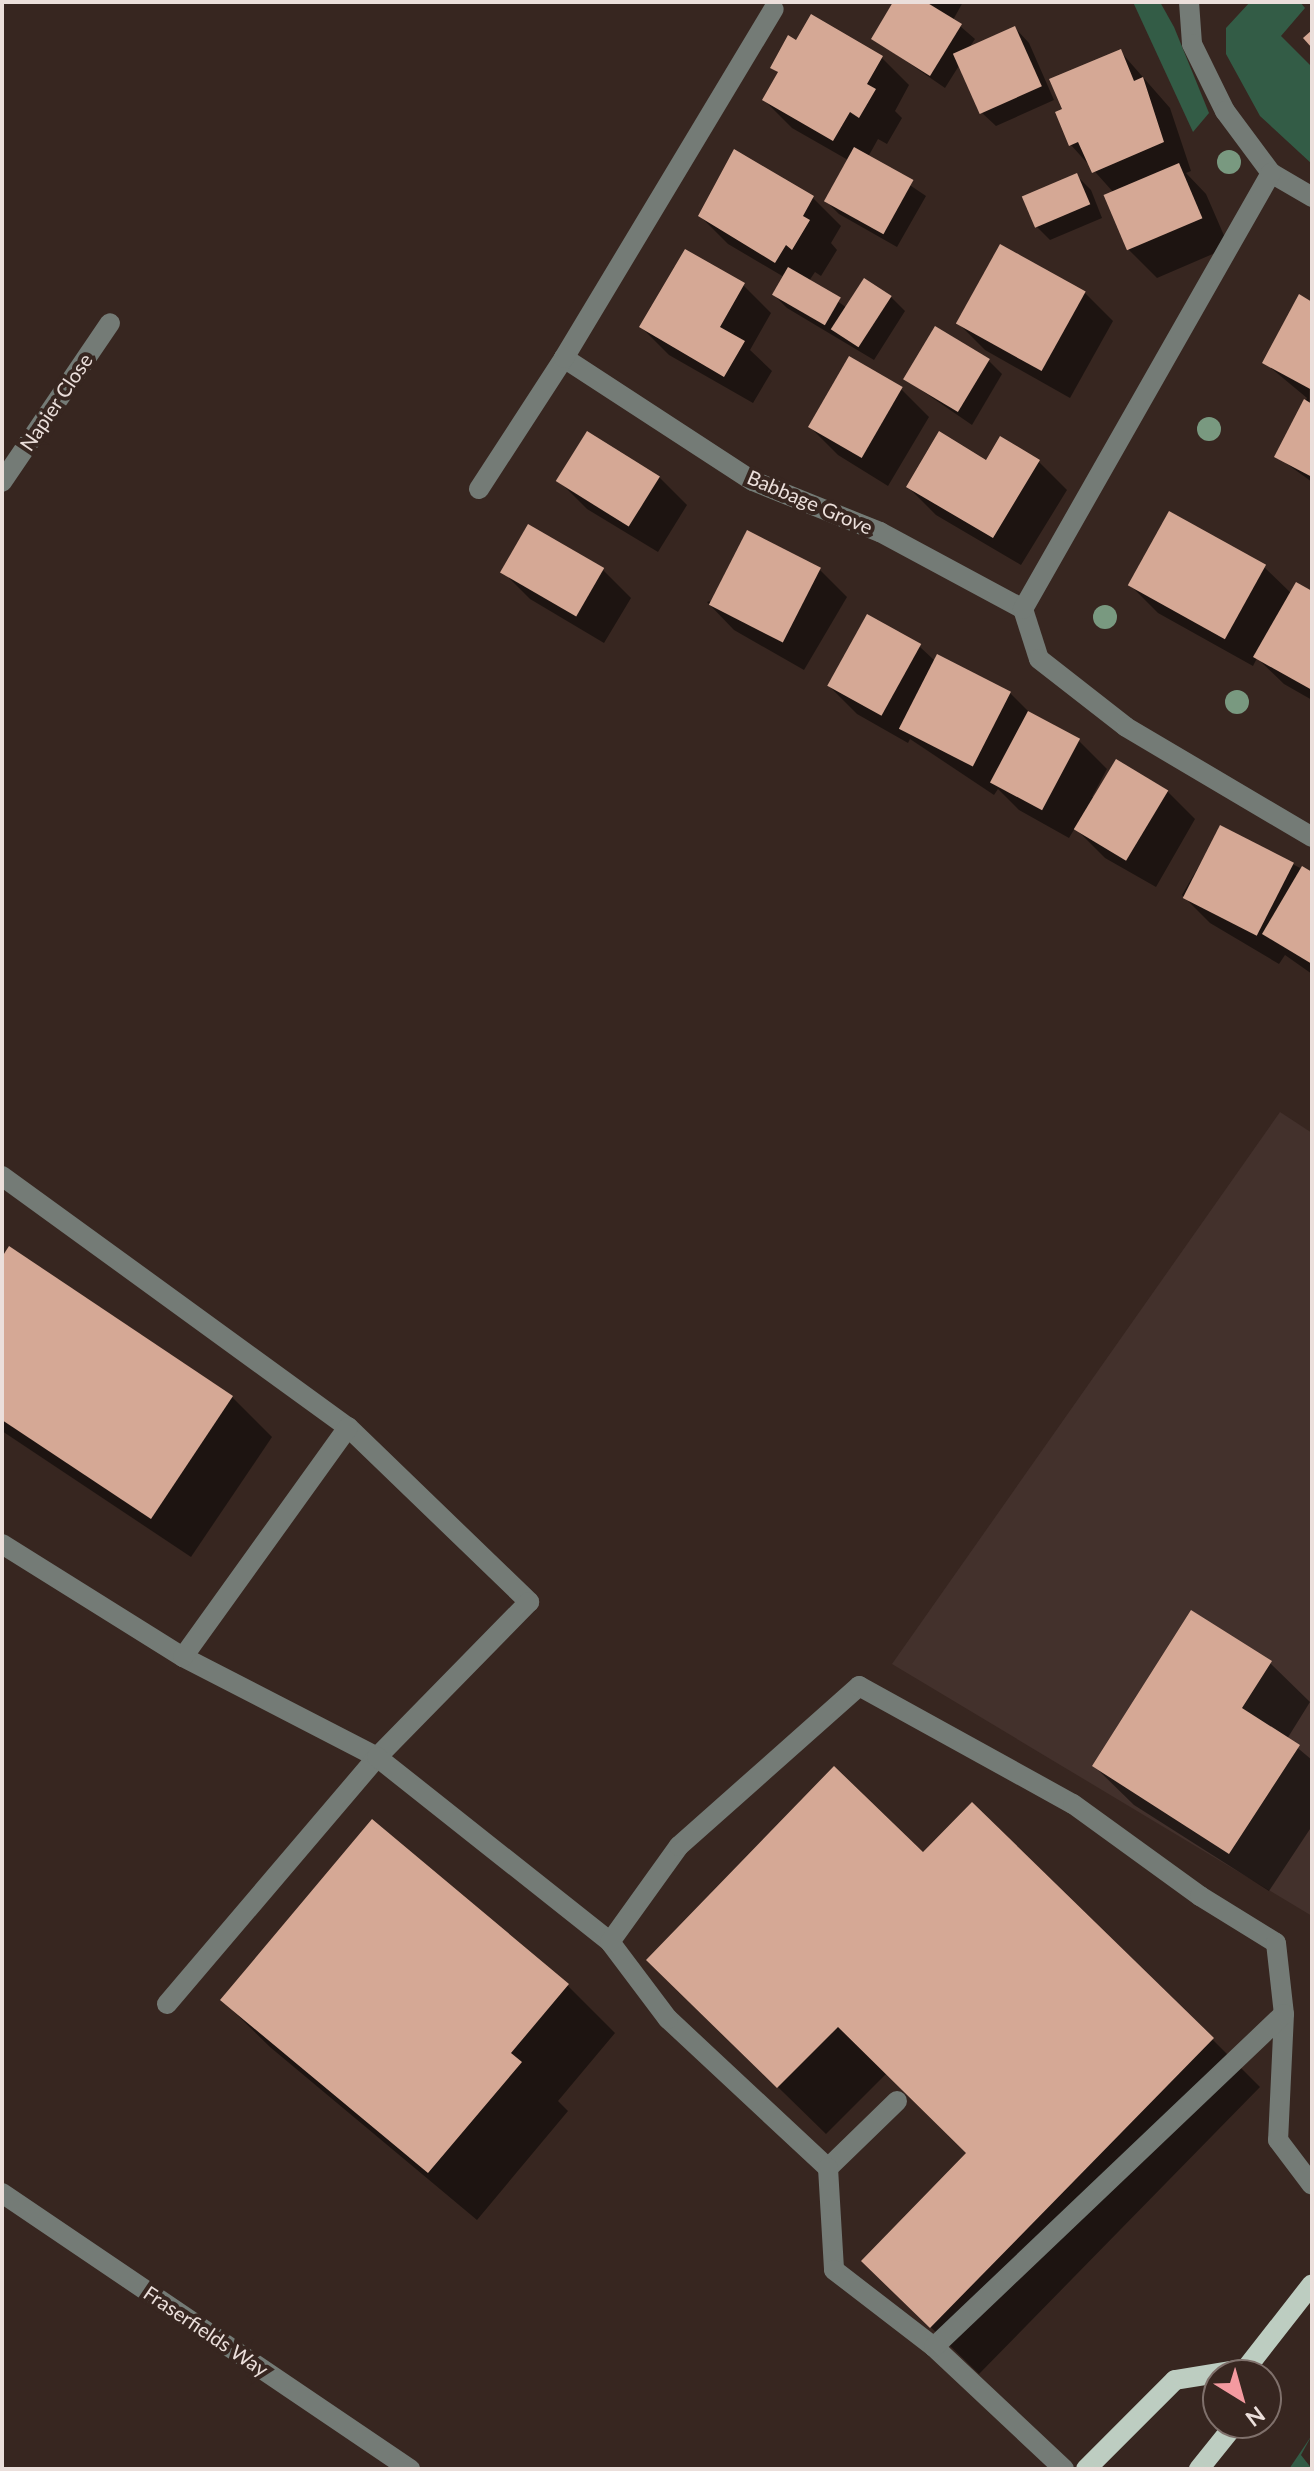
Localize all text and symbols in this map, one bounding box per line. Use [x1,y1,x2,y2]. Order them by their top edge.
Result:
street label: Napier Close [15,349,97,455]
street label: Babbage Grove [744,465,876,539]
street label: Fraserfields Way [139,2280,273,2382]
north arrow [1202,2359,1282,2439]
text: N [1241,2401,1270,2433]

